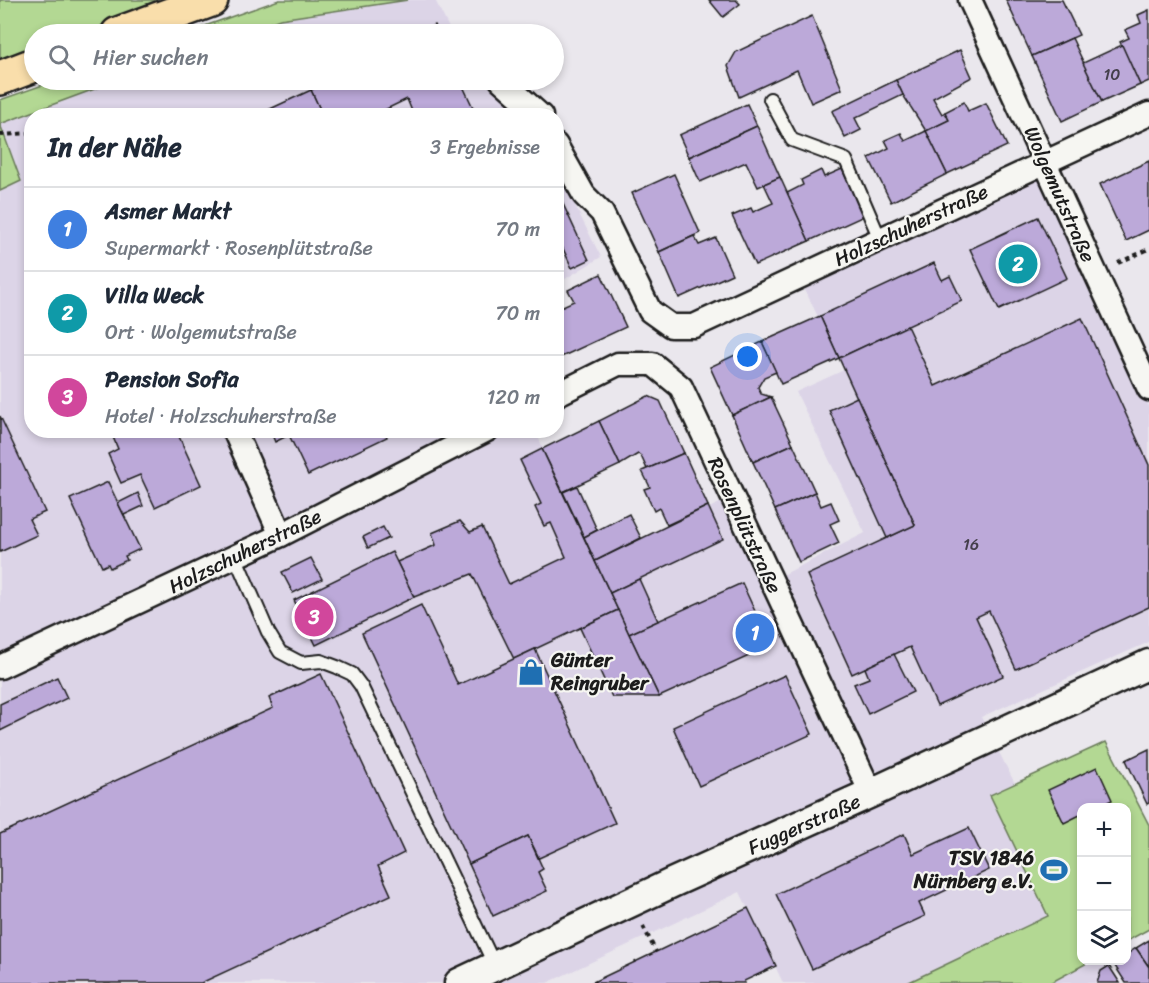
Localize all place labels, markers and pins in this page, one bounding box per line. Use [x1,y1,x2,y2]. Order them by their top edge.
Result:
pin: 2 [998,242,1038,286]
pin: 3 [294,594,334,640]
pin: 1 [736,610,774,656]
place label: Günter Reingruber [550,643,650,701]
shop icon: Günter Reingruber [516,657,546,687]
place label: TSV 1846 Nürnberg e.V. [913,841,1034,899]
sports icon: TSV 1846 Nürnberg e.V. [1039,855,1069,885]

